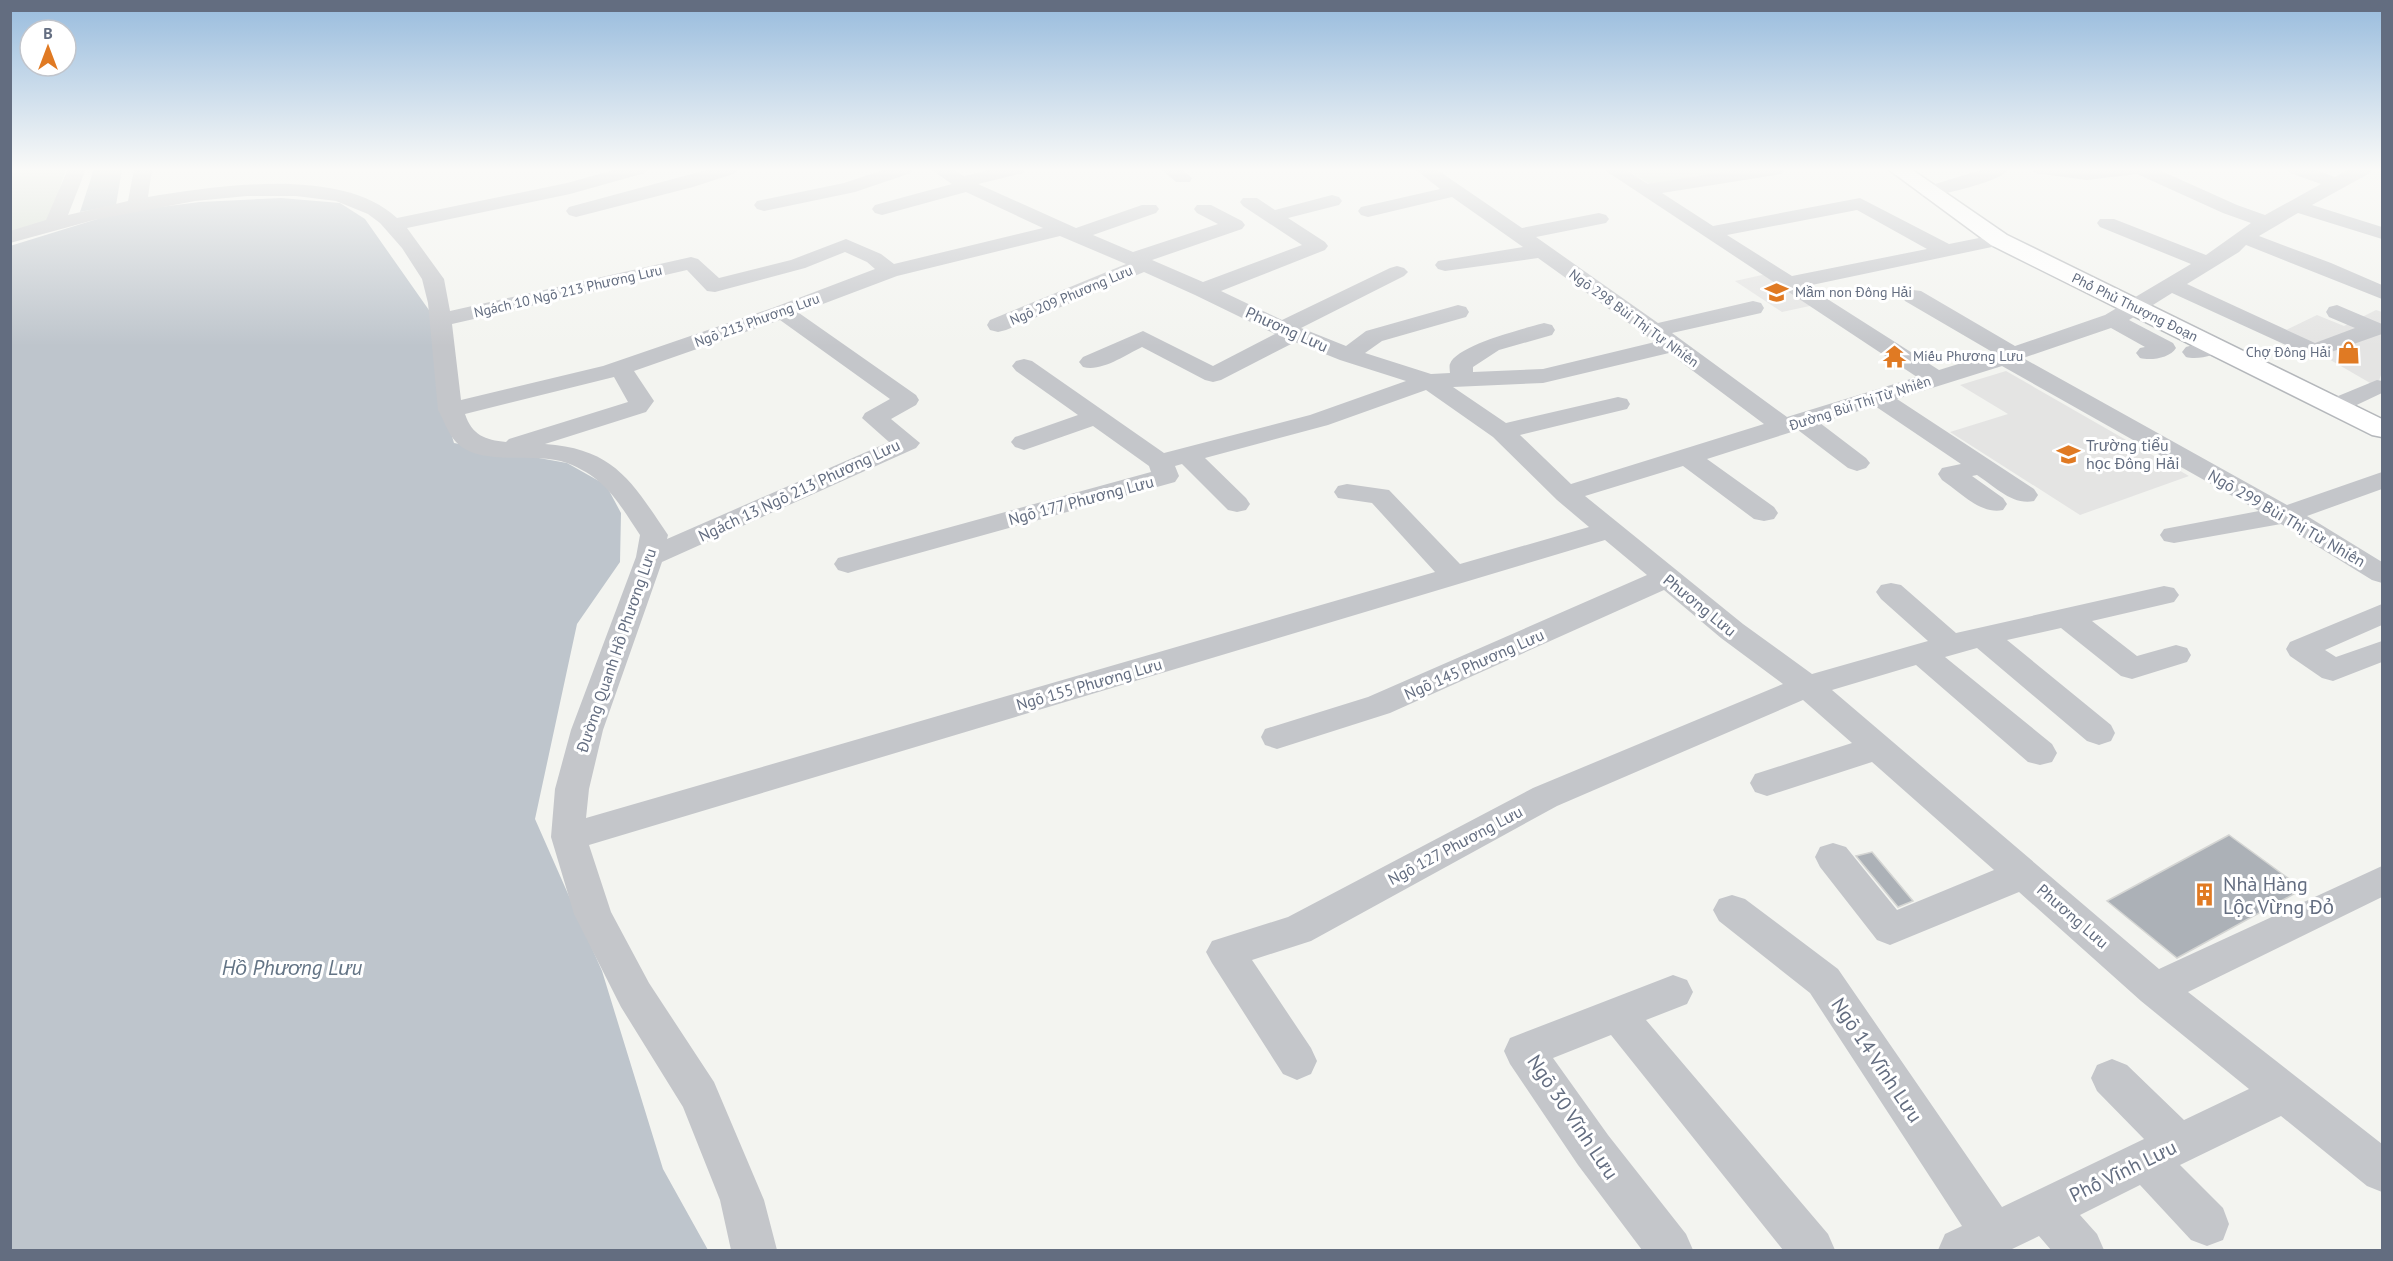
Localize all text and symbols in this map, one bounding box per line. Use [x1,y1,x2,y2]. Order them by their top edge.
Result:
north arrow [18,18,78,78]
text: B [43,23,53,43]
street label: Ngách 10 Ngõ 213 Phương Lưu [472,261,664,321]
street label: Ngõ 209 Phương Lưu [1007,261,1135,329]
street label: Ngõ 298 Bùi Thị Tự Nhiên [1566,265,1702,371]
street label: Phố Phủ Thượng Đoạn [2069,269,2201,345]
school or university icon: Mầm non Đông Hải [1764,279,1790,305]
place label: Mầm non Đông Hải [1795,283,1912,301]
street label: Ngõ 213 Phương Lưu [692,289,822,351]
street label: Phương Lưu [1243,302,1331,356]
shop icon: Chợ Đông Hải [2336,339,2362,365]
temple icon: Miếu Phương Lưu [1882,343,1908,369]
place label: Chợ Đông Hải [2246,343,2331,361]
place label: Miếu Phương Lưu [1913,347,2023,365]
street label: Đường Bùi Thị Từ Nhiên [1786,372,1933,435]
street label: Ngách 13 Ngõ 213 Phương Lưu [695,434,903,546]
place label: Trường tiểu học Đông Hải [2086,435,2179,473]
school or university icon: Trường tiểu học Đông Hải [2055,441,2081,467]
street label: Ngõ 299 Bùi Thị Từ Nhiên [2205,465,2369,571]
street label: Ngõ 177 Phương Lưu [1006,471,1156,529]
street label: Đường Quanh Hồ Phương Lưu [571,545,660,756]
street label: Phương Lưu [1659,569,1741,641]
street label: Ngõ 145 Phương Lưu [1401,624,1547,704]
street label: Ngõ 155 Phương Lưu [1014,654,1164,714]
street label: Ngõ 127 Phương Lưu [1384,801,1526,889]
place label: Nhà Hàng Lộc Vừng Đỏ [2223,871,2334,920]
street label: Phương Lưu [2033,880,2113,952]
building icon: Nhà Hàng Lộc Vừng Đỏ [2192,882,2218,908]
water label: Hồ Phương Lưu [222,954,363,981]
street label: Ngõ 14 Vĩnh Lưu [1826,992,1928,1128]
street label: Ngõ 30 Vĩnh Lưu [1522,1049,1624,1185]
street label: Phố Vĩnh Lưu [2065,1134,2181,1208]

